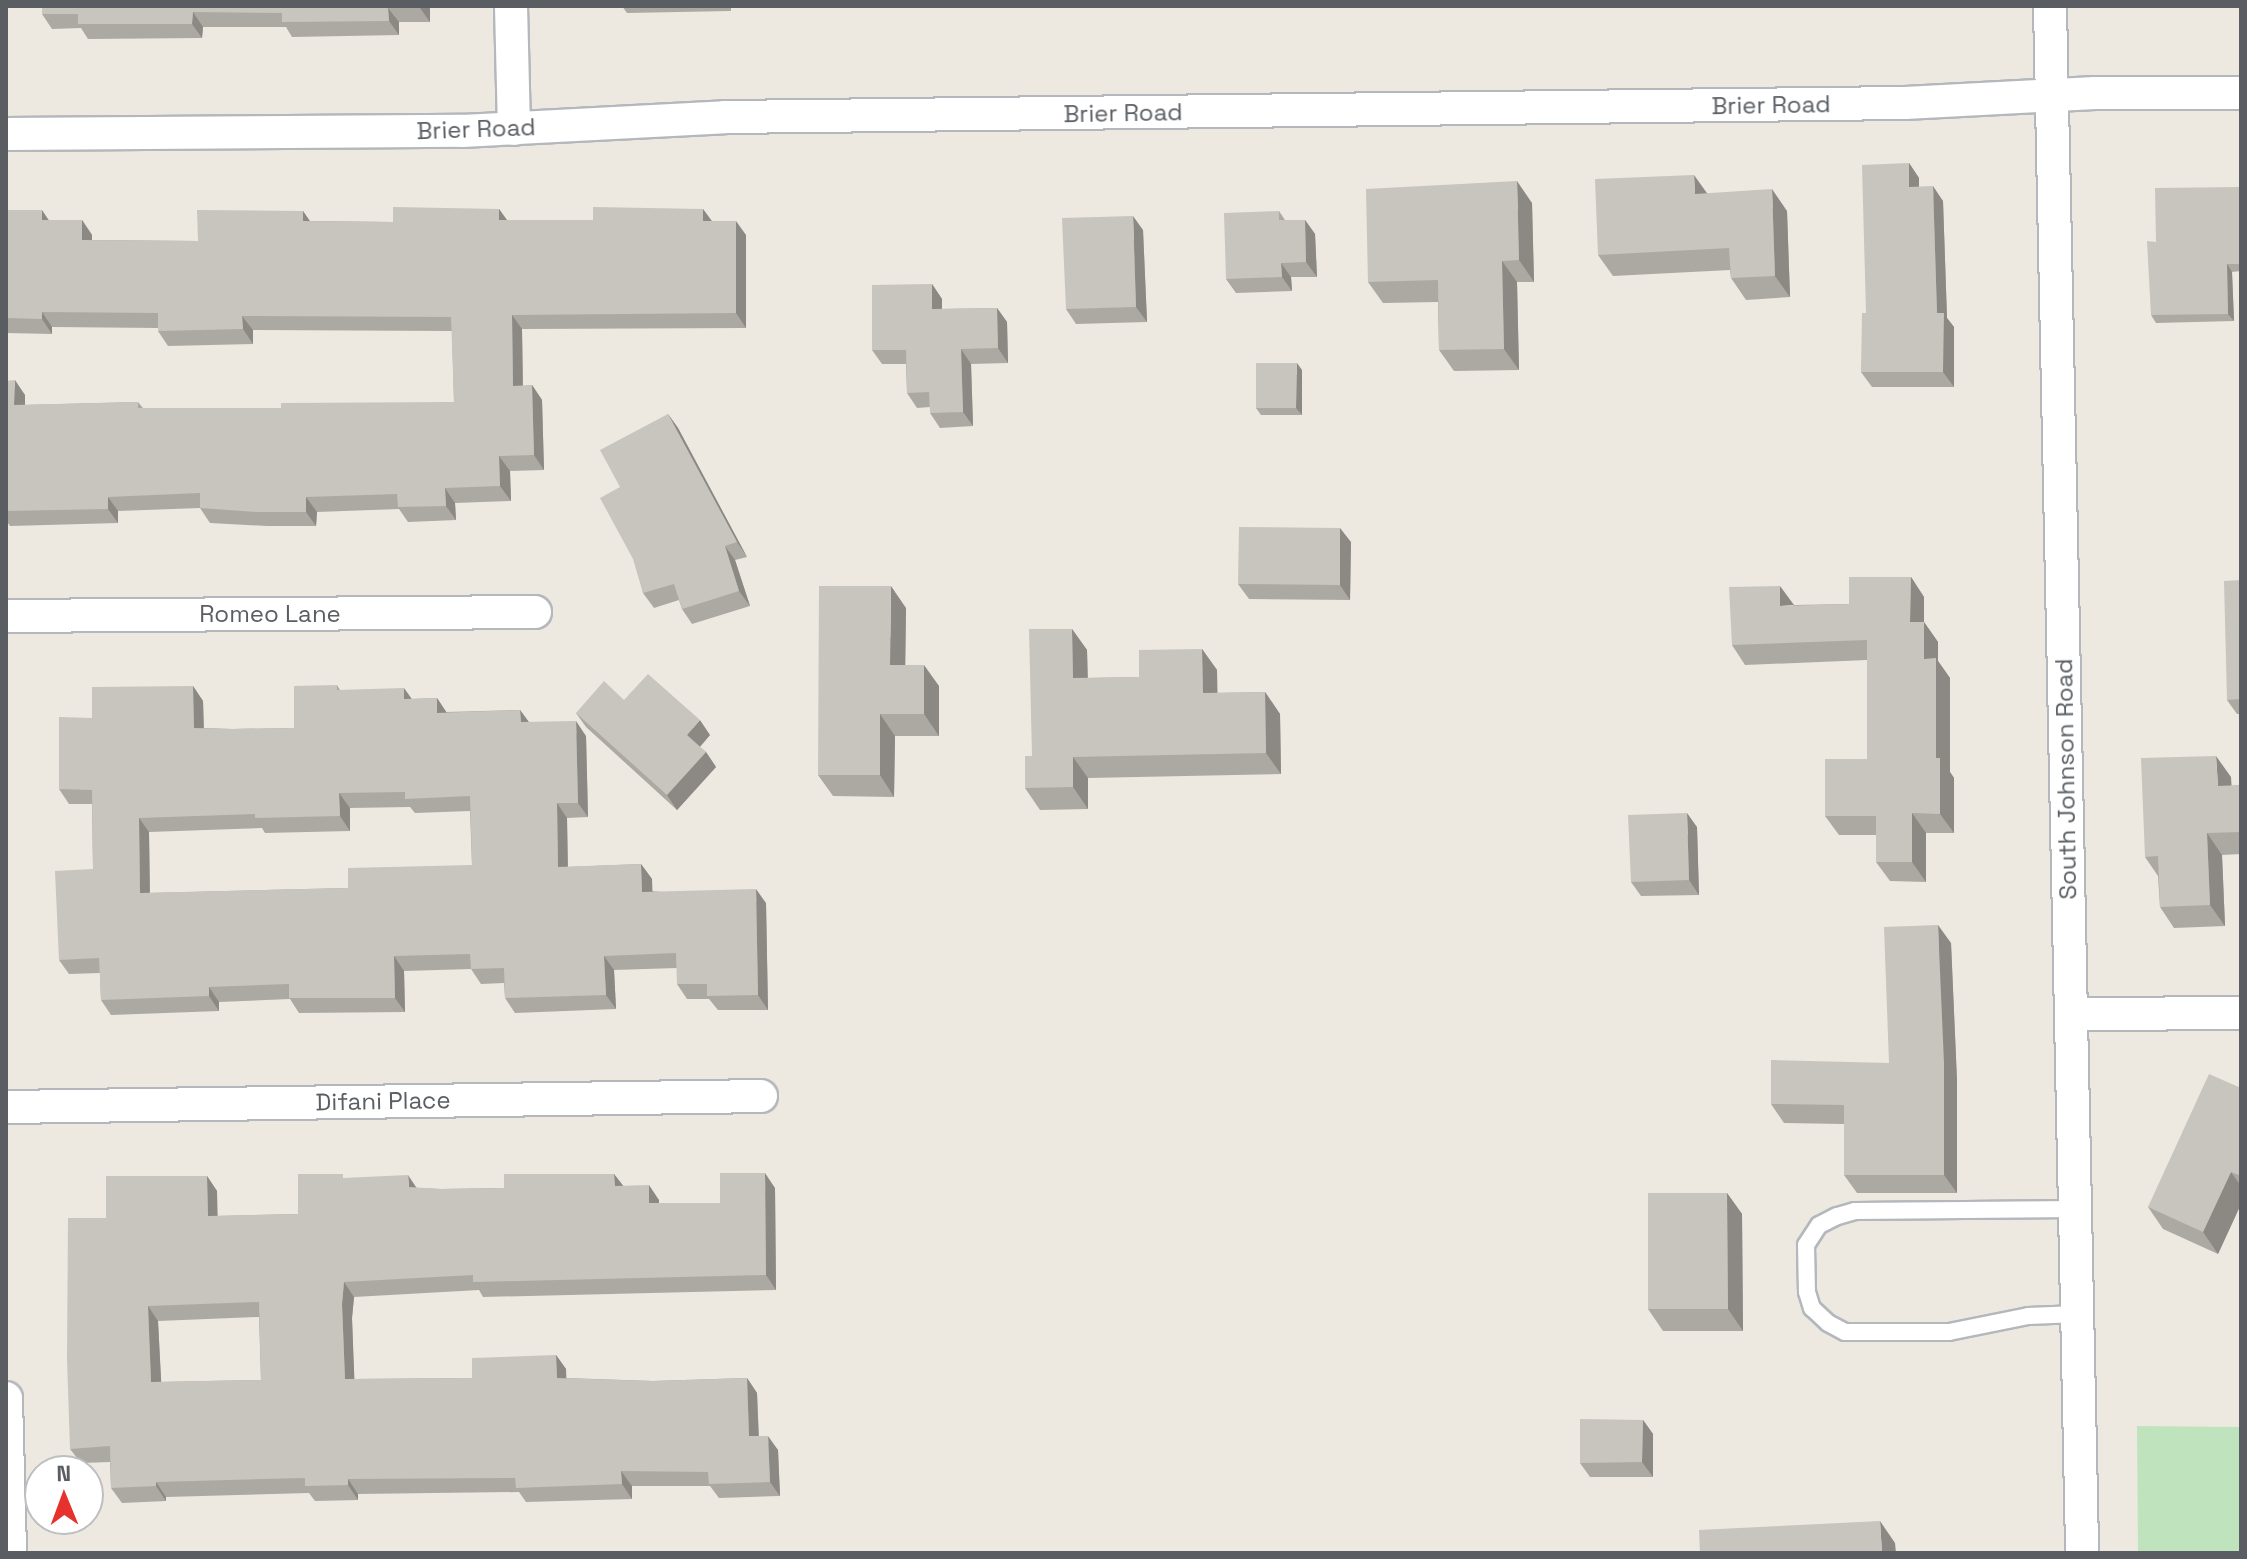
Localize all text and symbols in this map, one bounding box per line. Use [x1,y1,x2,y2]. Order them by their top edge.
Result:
street label: Brier Road [1711,90,1831,120]
street label: Brier Road [1063,98,1183,128]
street label: Brier Road [416,113,536,145]
street label: Romeo Lane [199,600,341,628]
street label: South Johnson Road [2049,658,2083,900]
street label: Difani Place [315,1085,451,1117]
north arrow [24,1455,104,1535]
text: N [56,1459,71,1487]

